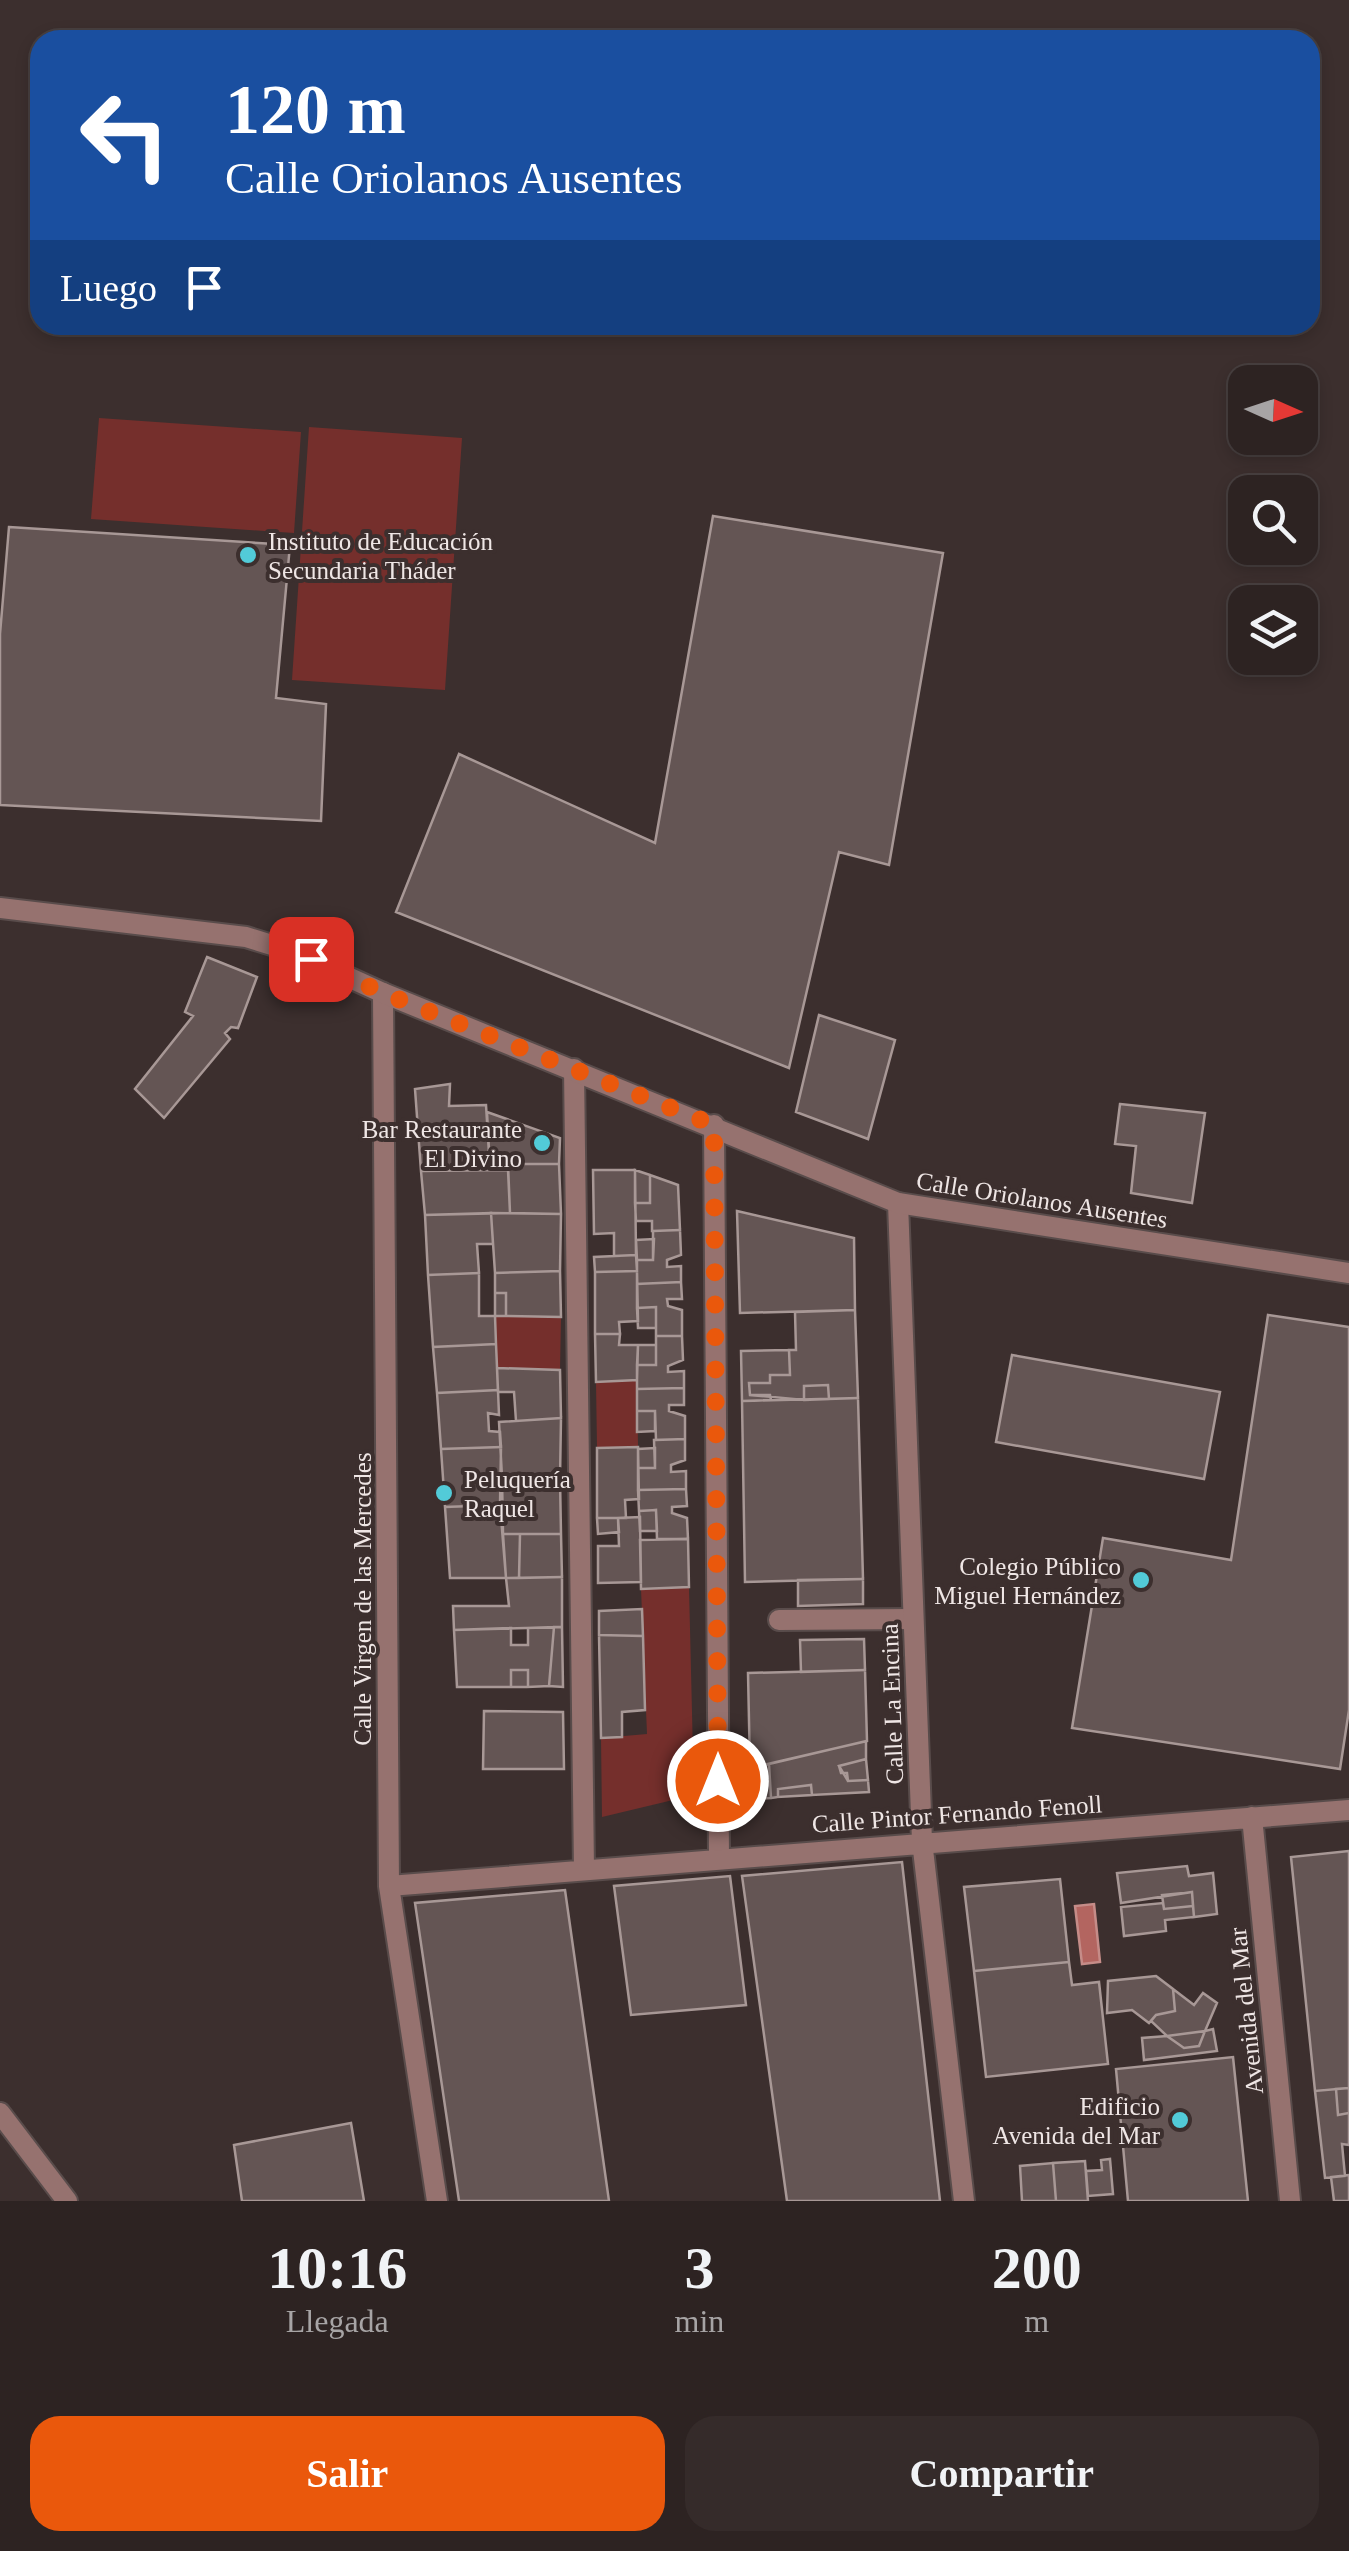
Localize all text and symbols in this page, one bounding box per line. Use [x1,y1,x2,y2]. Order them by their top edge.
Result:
icon: left [60,70,190,200]
text: 120 m [225,71,406,148]
text: Calle Oriolanos Ausentes [225,153,682,203]
icon: arrive [177,260,232,315]
text: Luego [60,267,157,309]
north arrow [1228,365,1318,455]
map controls [1228,365,1318,675]
button: search [1228,475,1318,565]
place label: Instituto de Educación Secundaria Tháder [268,528,493,584]
marker: Instituto de Educación Secundaria Tháder [237,544,259,566]
button: layers [1228,585,1318,675]
pin [269,917,354,1002]
icon: arrive [284,932,339,987]
place label: Bar Restaurante El Divino [362,1116,522,1172]
marker: Bar Restaurante El Divino [531,1132,553,1154]
street label: Calle Oriolanos Ausentes [914,1167,1170,1233]
street label: Calle Virgen de las Mercedes [349,1452,376,1746]
place label: Peluquería Raquel [464,1466,571,1522]
marker: Peluquería Raquel [433,1482,455,1504]
place label: Colegio Público Miguel Hernández [934,1553,1121,1609]
marker: Colegio Público Miguel Hernández [1130,1569,1152,1591]
street label: Calle La Encina [876,1623,908,1785]
position arrow [666,1729,770,1833]
street label: Calle Pintor Fernando Fenoll [811,1790,1103,1838]
street label: Avenida del Mar [1224,1926,1268,2096]
place label: Edificio Avenida del Mar [992,2093,1161,2149]
marker: Edificio Avenida del Mar [1169,2109,1191,2131]
text: 10:16 [267,2235,407,2301]
text: 3 [684,2235,714,2301]
text: 200 [992,2235,1082,2301]
text: Llegada [286,2303,389,2339]
text: min [675,2303,724,2339]
text: m [1024,2303,1049,2339]
button: Salir [30,2416,665,2531]
button: Compartir [685,2416,1319,2531]

